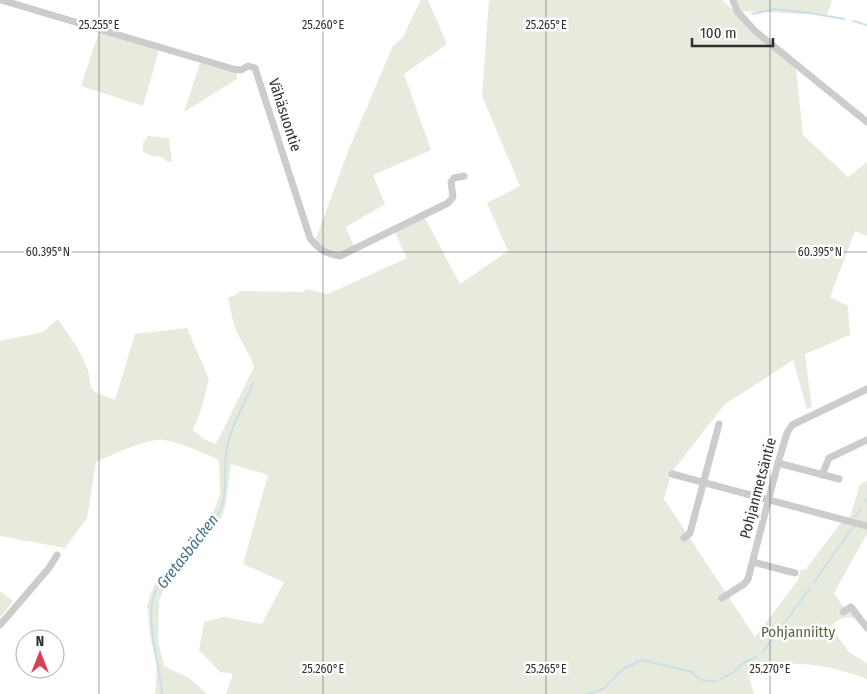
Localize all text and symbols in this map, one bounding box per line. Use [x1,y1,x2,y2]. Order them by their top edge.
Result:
scale bar [692,15,773,47]
text: 25.255°E [79,18,120,32]
text: 25.260°E [302,18,344,32]
text: 25.265°E [525,18,567,32]
text: 100 m [700,24,737,42]
street label: Vähäsuontie [265,76,305,154]
text: 60.395°N [26,245,70,259]
text: 60.395°N [798,245,842,259]
street label: Pohjanmetsäntie [736,436,780,540]
water label: Gretasbäcken [152,510,222,592]
park label: Pohjanniitty [761,623,835,641]
north arrow [15,629,65,679]
text: N [36,633,44,650]
text: 25.260°E [302,662,344,676]
text: 25.265°E [525,662,567,676]
text: 25.270°E [750,662,791,676]

